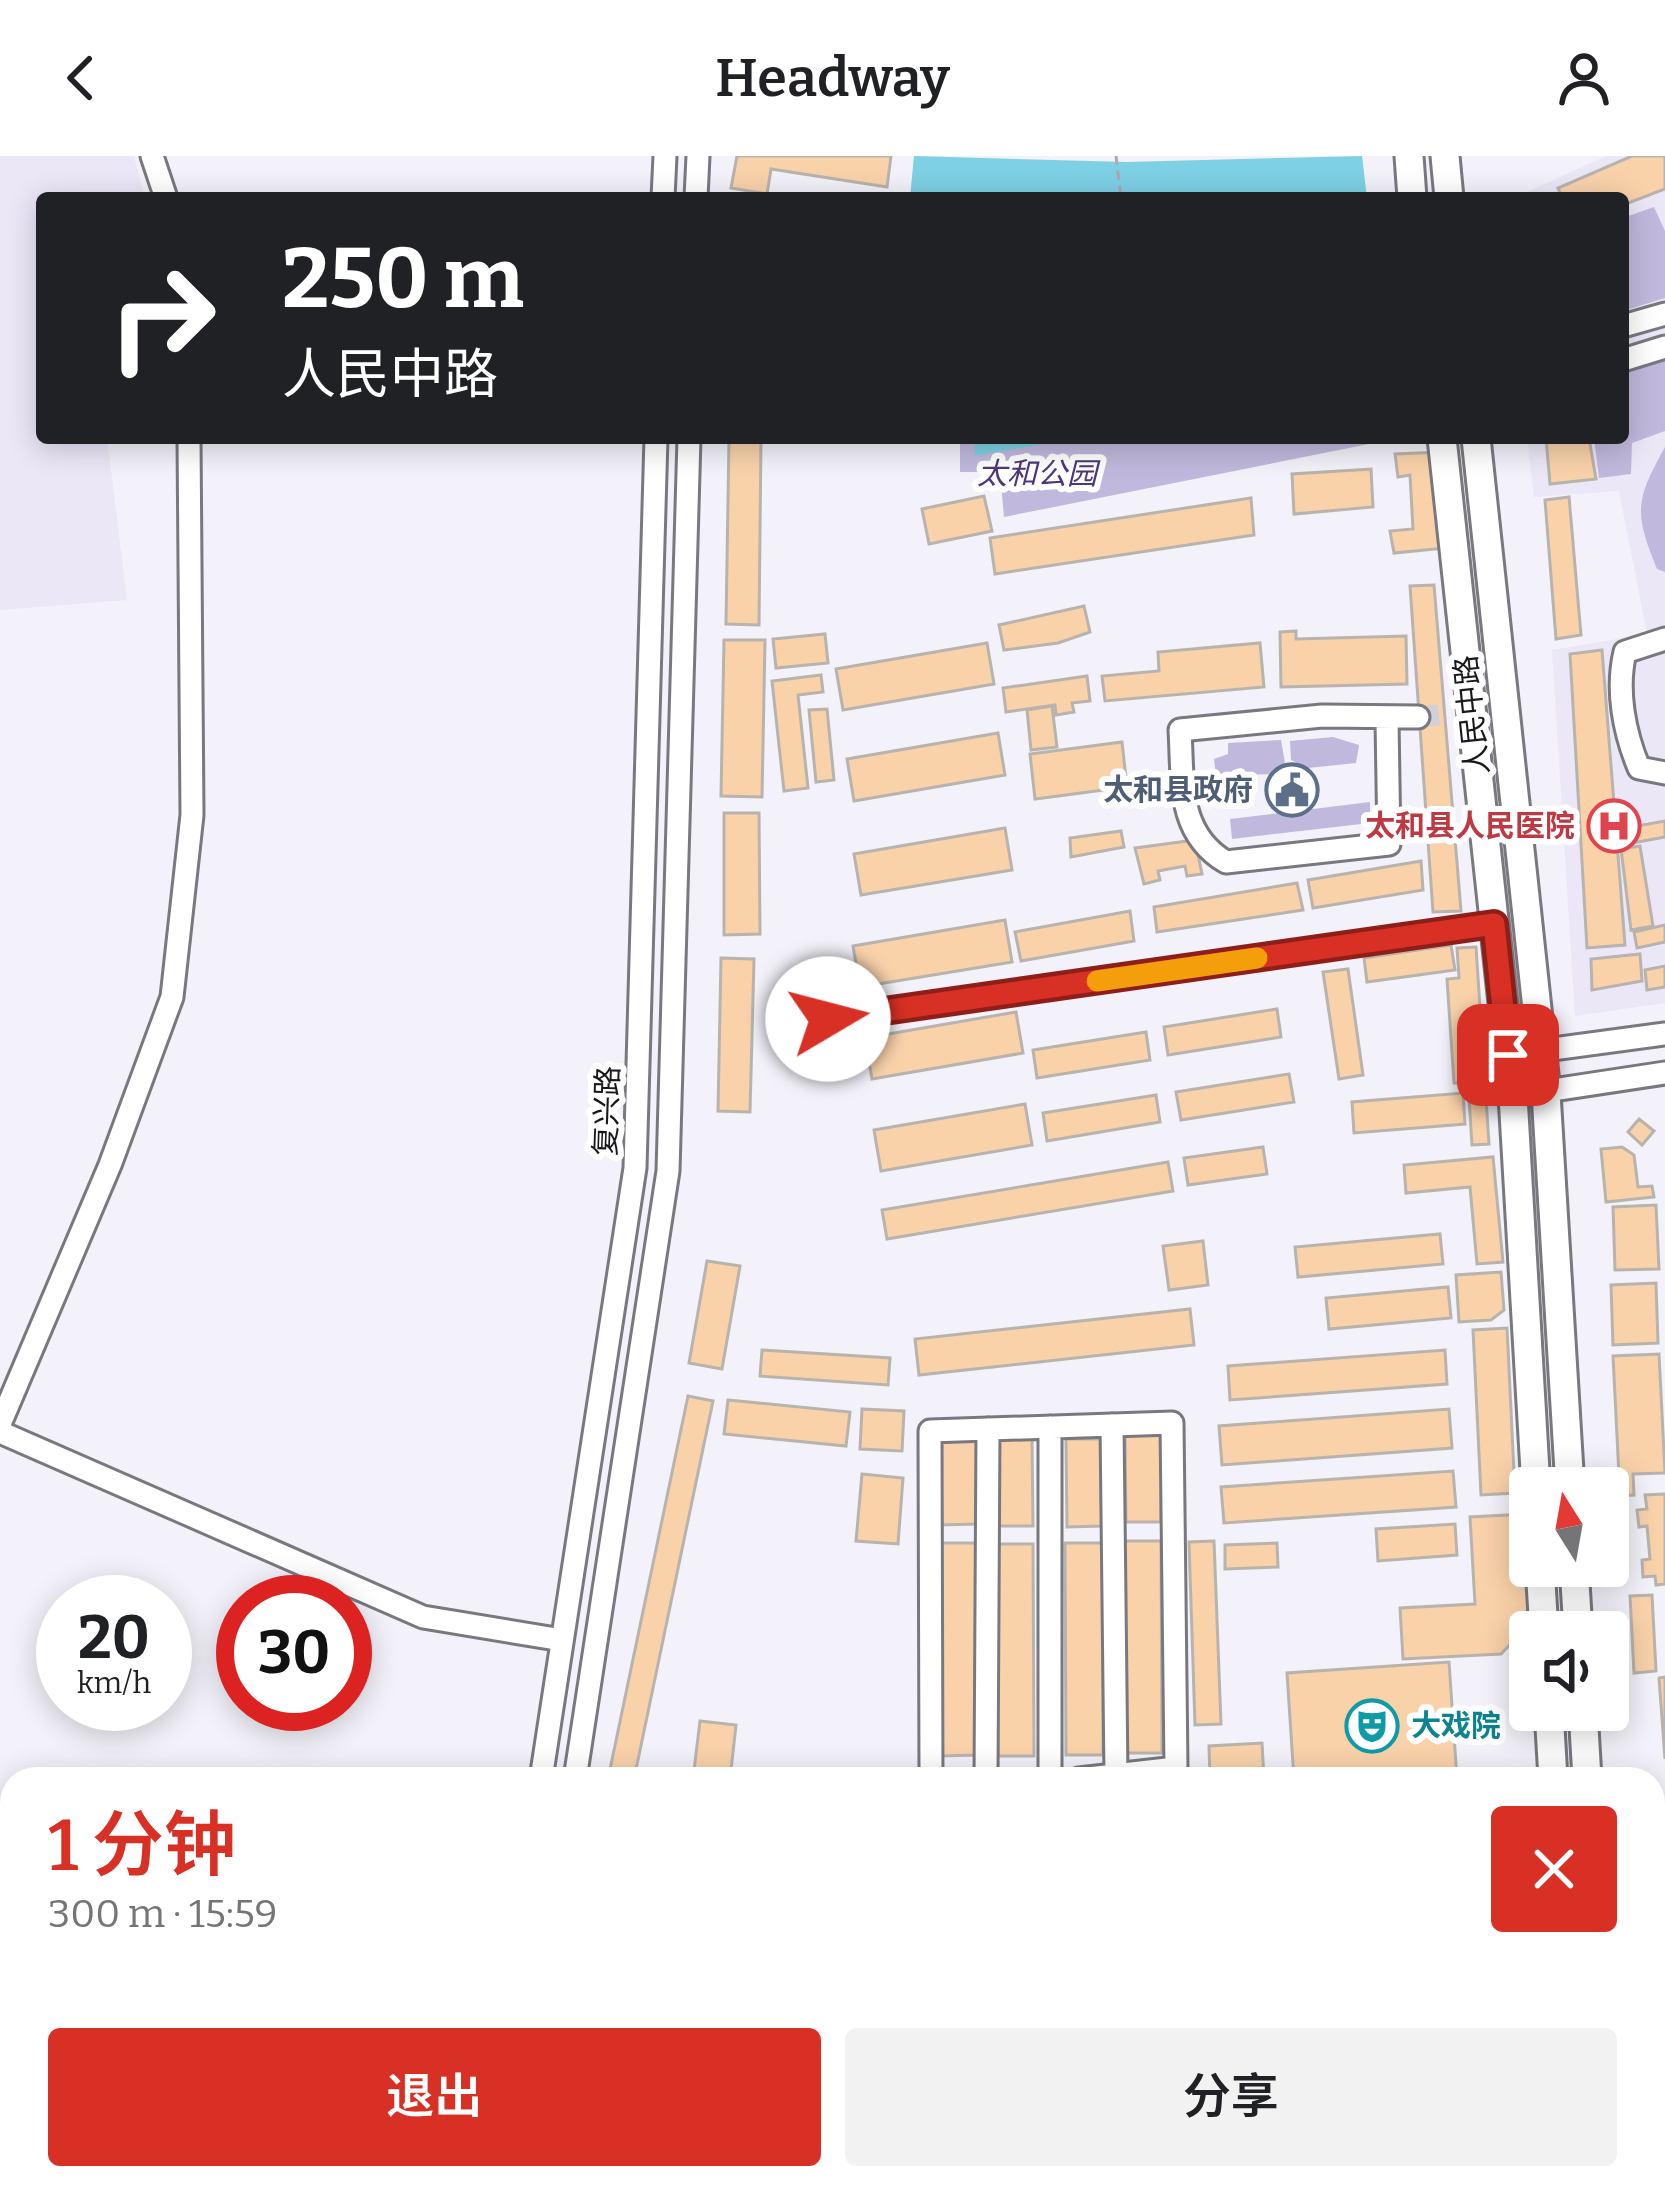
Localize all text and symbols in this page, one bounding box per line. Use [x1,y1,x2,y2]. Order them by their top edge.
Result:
icon: back [48,45,114,111]
icon: person [1551,45,1617,111]
text: Headway [715,46,950,110]
text: 250 m [282,228,524,329]
icon: right [84,240,240,396]
text: 人民中路 [282,343,498,407]
park label: 太和公园 [977,456,1101,492]
street label: 人民中路 [1448,653,1496,777]
public building icon: 太和县政府 [1264,762,1320,818]
place label: 太和县政府 [1103,772,1253,808]
hospital icon: 太和县人民医院 [1586,798,1642,854]
place label: 太和县人民医院 [1365,808,1575,844]
position arrow [765,956,891,1082]
pin [1457,1004,1559,1106]
icon: arrive [1475,1022,1541,1088]
street label: 复兴路 [587,1065,627,1157]
north arrow [1509,1467,1629,1587]
map controls [1509,1467,1629,1731]
speed limit sign: 30 [216,1575,372,1731]
text: 20 [78,1602,150,1674]
button: sound [1509,1611,1629,1731]
text: km/h [77,1665,151,1701]
theatre icon: 大戏院 [1344,1698,1400,1754]
place label: 大戏院 [1411,1708,1501,1744]
text: 1 分钟 [48,1803,236,1889]
button: close [1491,1806,1617,1932]
text: 300 m · 15:59 [48,1891,277,1937]
button: 退出 [48,2028,821,2166]
button: 分享 [845,2028,1617,2166]

